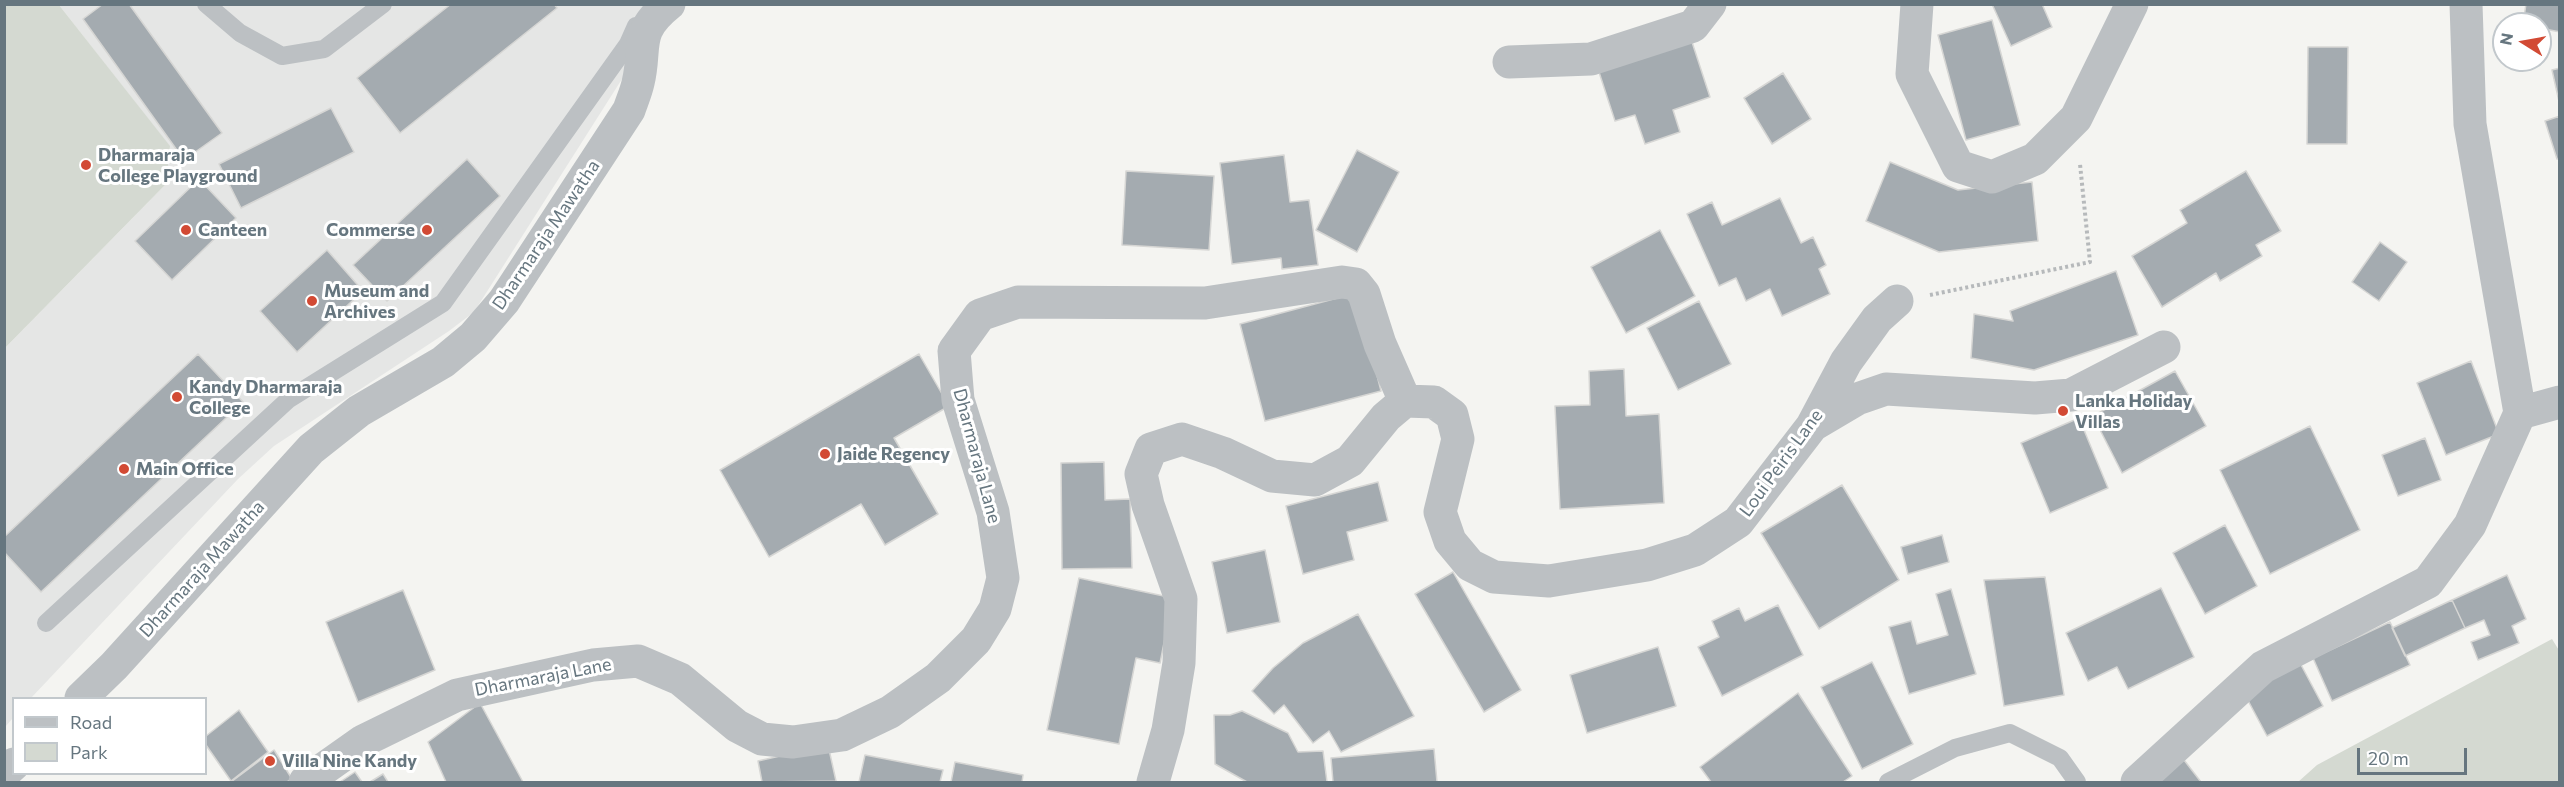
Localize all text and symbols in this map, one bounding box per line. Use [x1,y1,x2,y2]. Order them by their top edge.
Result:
north arrow [2492,12,2552,72]
text: N [2495,31,2516,47]
place label: Dharmaraja College Playground [98,144,257,186]
street label: Dharmaraja Mawatha [488,156,604,314]
marker: Dharmaraja College Playground [79,158,93,172]
place label: Canteen [198,219,267,241]
place label: Commerse [326,219,415,241]
marker: Canteen [179,223,193,237]
marker: Commerse [420,223,434,237]
place label: Museum and Archives [324,280,429,322]
marker: Museum and Archives [305,294,319,308]
place label: Kandy Dharmaraja College [189,376,342,418]
street label: Dharmaraja Lane [949,386,1005,526]
marker: Kandy Dharmaraja College [170,390,184,404]
place label: Lanka Holiday Villas [2075,390,2192,432]
marker: Lanka Holiday Villas [2056,404,2070,418]
street label: Loui Peiris Lane [1735,405,1827,521]
place label: Jaide Regency [837,443,950,465]
marker: Jaide Regency [818,447,832,461]
place label: Main Office [136,458,234,480]
marker: Main Office [117,462,131,476]
street label: Dharmaraja Mawatha [135,496,269,642]
street label: Dharmaraja Lane [473,653,613,701]
legend [12,697,207,775]
text: Road [70,711,112,733]
scale bar [2360,736,2470,774]
text: Park [70,741,108,763]
text: 20 m [2368,747,2409,769]
place label: Villa Nine Kandy [282,750,417,772]
marker: Villa Nine Kandy [263,754,277,768]

